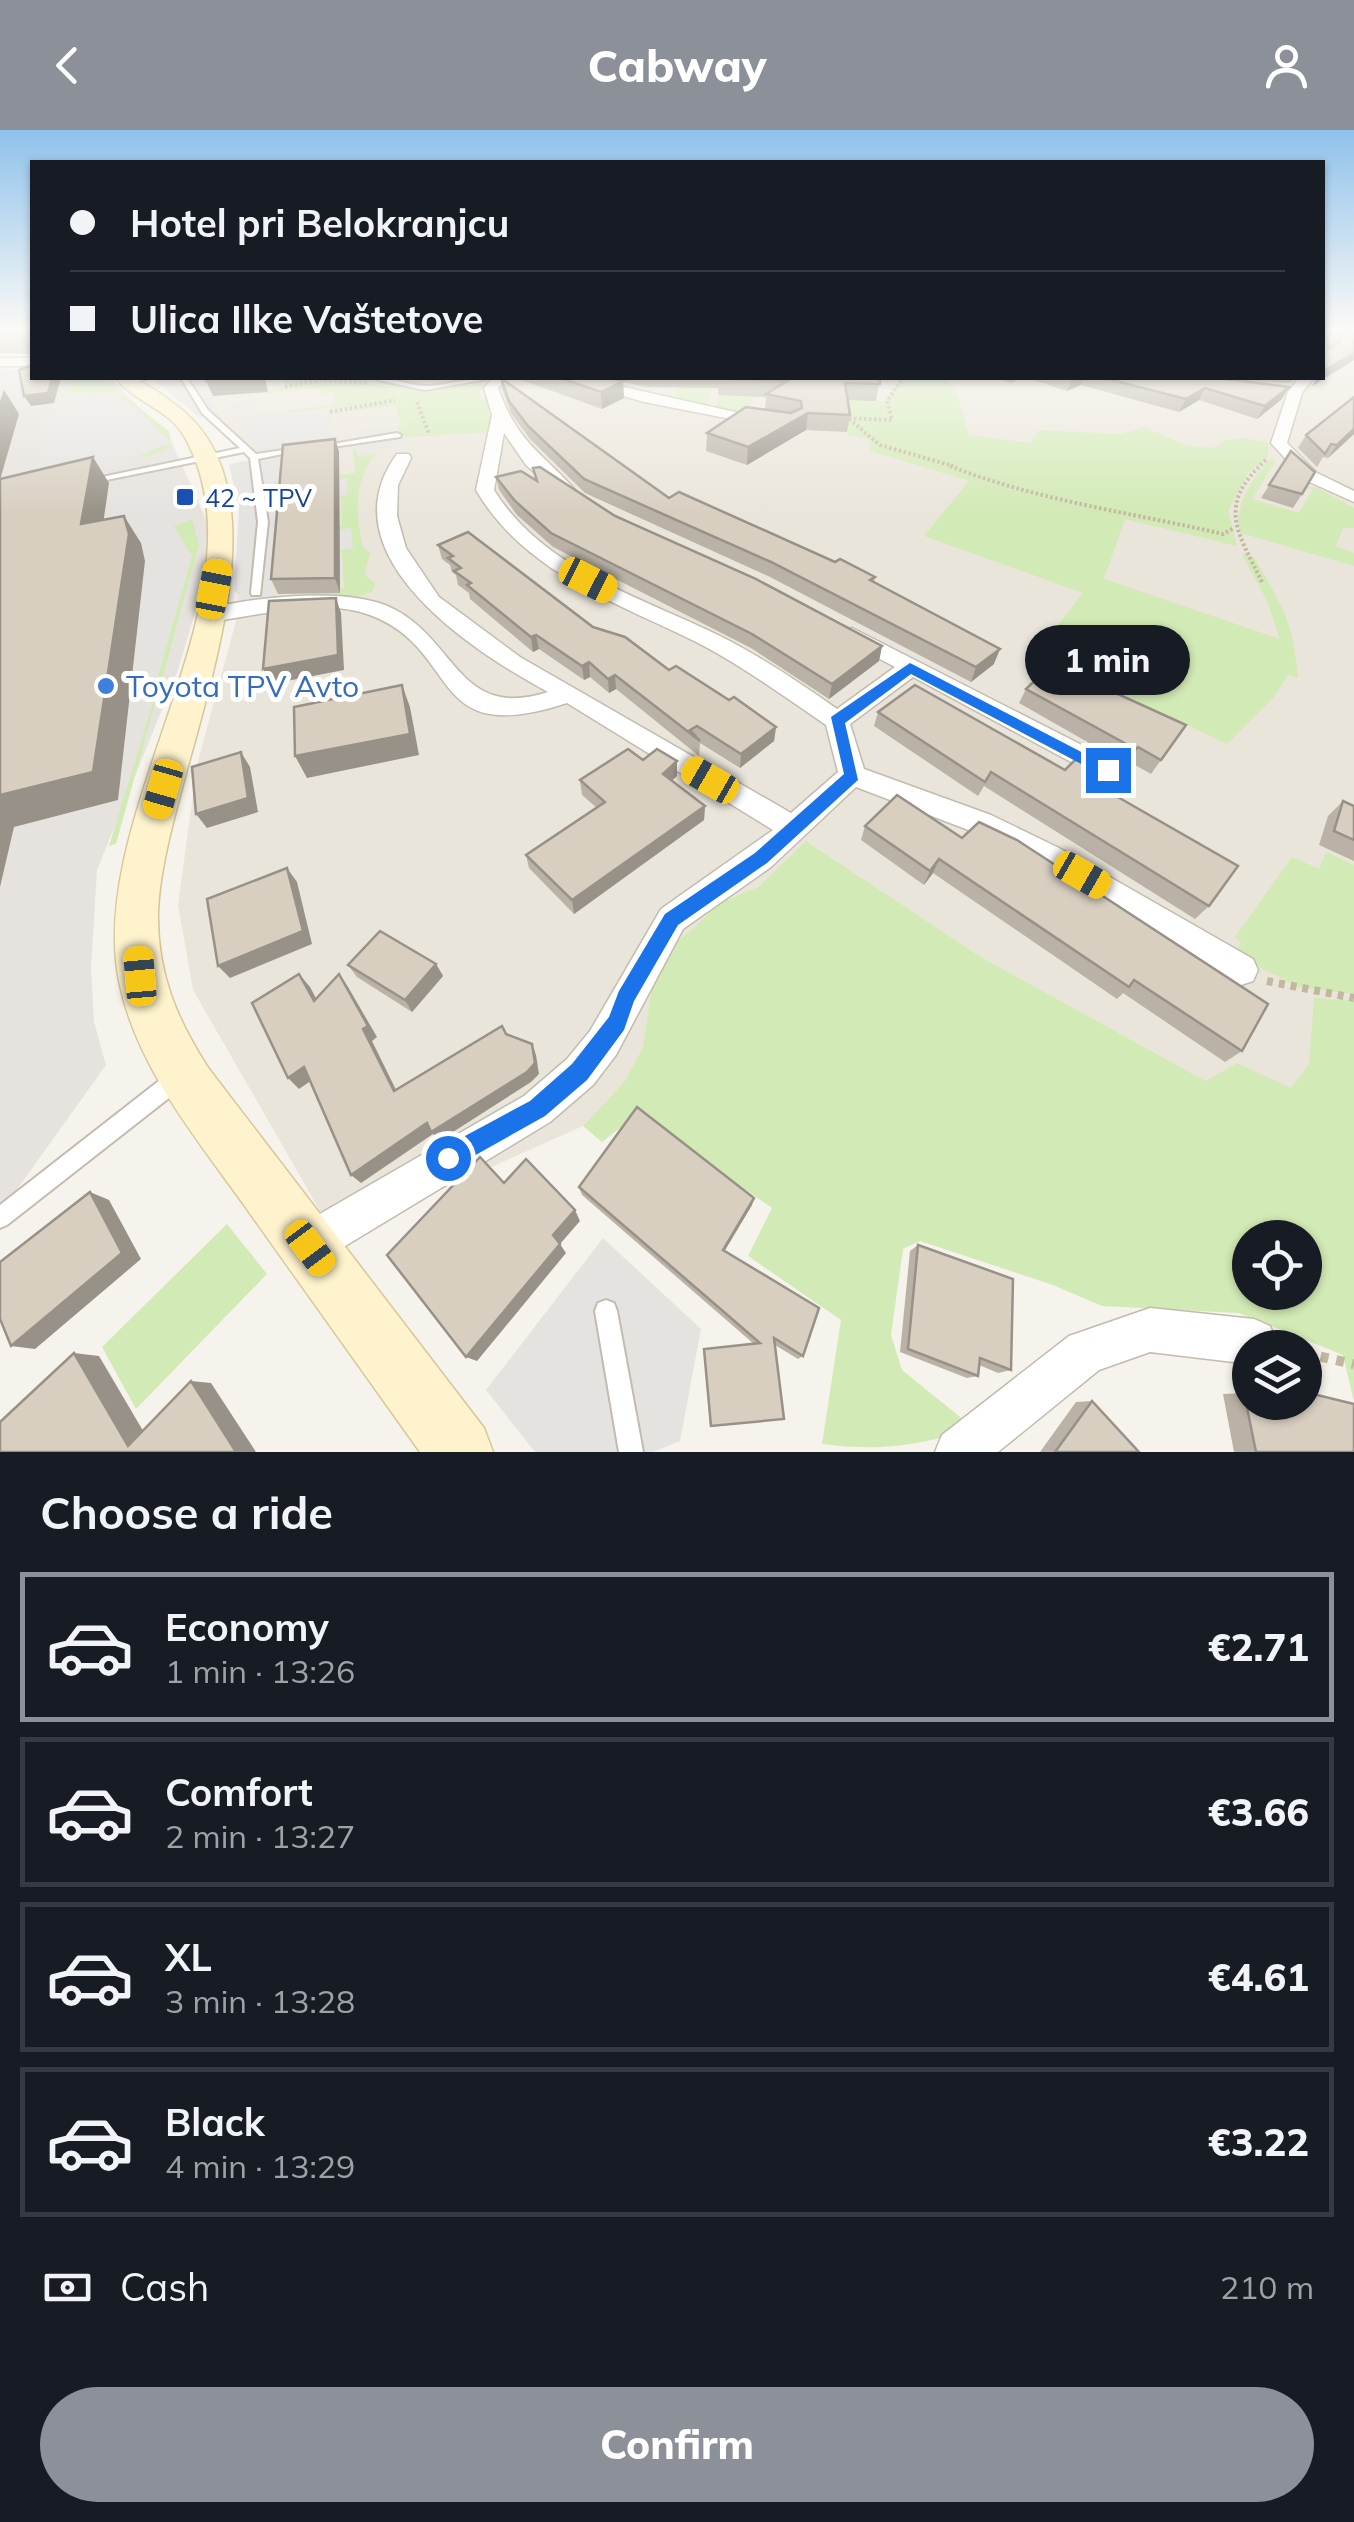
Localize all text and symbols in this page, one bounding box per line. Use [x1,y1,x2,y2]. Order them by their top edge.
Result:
text: Cabway [588,37,766,93]
icon: back [40,38,95,93]
icon: person [1259,38,1314,93]
text: Hotel pri Belokranjcu [130,199,509,247]
text: Ulica Ilke Vaštetove [130,295,483,343]
place label: 42 ~ TPV [205,482,312,513]
marker: 42 ~ TPV [174,486,196,508]
car [554,553,622,607]
car [194,557,234,621]
callout: 1 min [1026,625,1190,695]
text: 1 min [1065,640,1150,680]
place label: Toyota TPV Avto [126,667,359,705]
marker: Toyota TPV Avto [95,675,117,697]
route end [1086,748,1131,793]
car [677,752,743,808]
car [140,756,186,822]
car [1049,847,1115,903]
car [122,945,158,1007]
route start [426,1136,471,1181]
car [280,1215,340,1281]
map controls [1232,1220,1322,1420]
button: locate [1232,1220,1322,1310]
button: layers [1232,1330,1322,1420]
text: Choose a ride [40,1484,333,1540]
icon: car [45,1602,135,1692]
text: Economy [165,1603,329,1651]
text: €2.71 [1208,1623,1309,1671]
text: 1 min · 13:26 [165,1651,355,1691]
icon: car [45,1767,135,1857]
text: Comfort [165,1768,313,1816]
text: €3.66 [1208,1788,1309,1836]
text: 2 min · 13:27 [165,1816,355,1856]
icon: car [45,1932,135,2022]
text: XL [165,1933,212,1981]
text: €4.61 [1208,1953,1309,2001]
text: 3 min · 13:28 [165,1981,355,2021]
icon: car [45,2097,135,2187]
text: Black [165,2098,265,2146]
text: €3.22 [1208,2118,1309,2166]
text: 4 min · 13:29 [165,2146,355,2186]
icon: cash [40,2260,95,2315]
text: Cash [120,2263,209,2311]
text: 210 m [1220,2267,1314,2307]
button: Confirm [40,2387,1314,2502]

